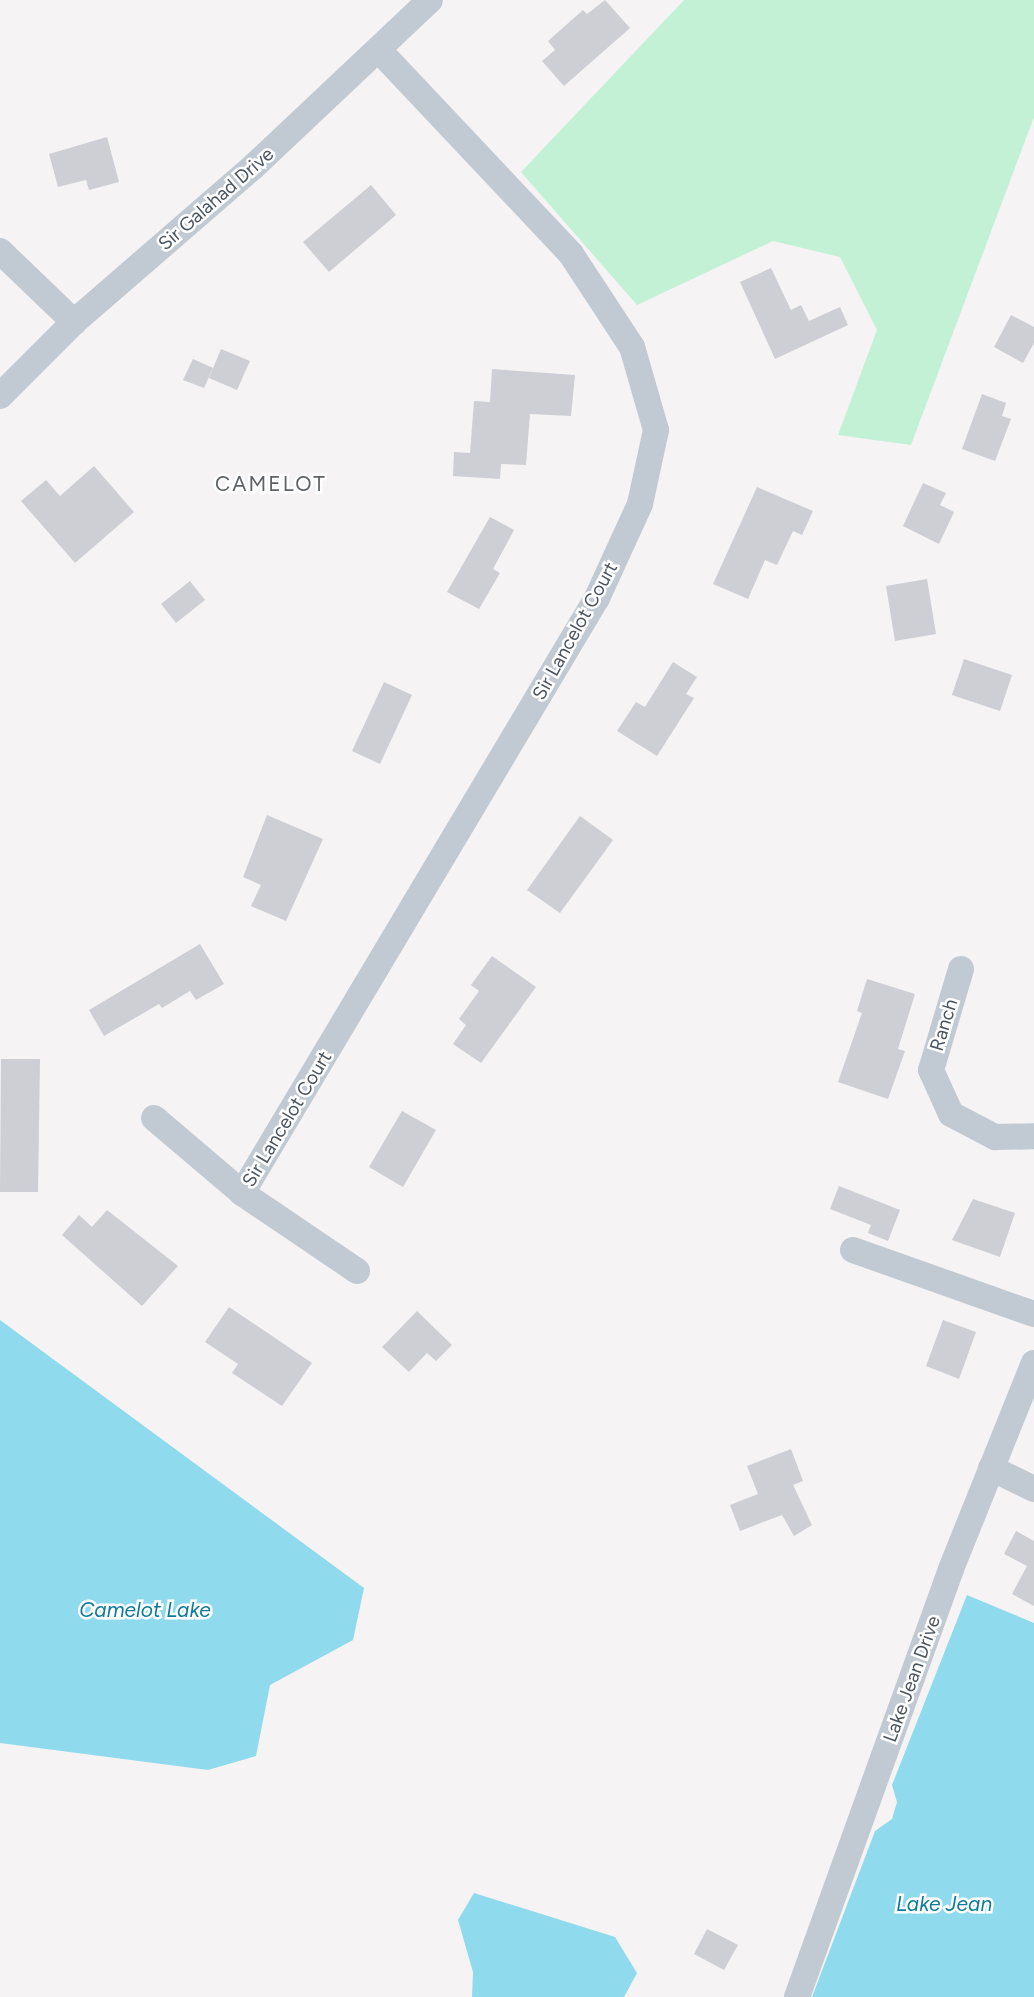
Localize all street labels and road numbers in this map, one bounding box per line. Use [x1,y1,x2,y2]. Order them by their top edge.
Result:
street label: Sir Galahad Drive [154,143,278,255]
street label: Sir Lancelot Court [528,558,622,704]
street label: Ranch [925,996,963,1054]
street label: Sir Lancelot Court [238,1047,336,1191]
street label: Lake Jean Drive [879,1613,945,1745]

